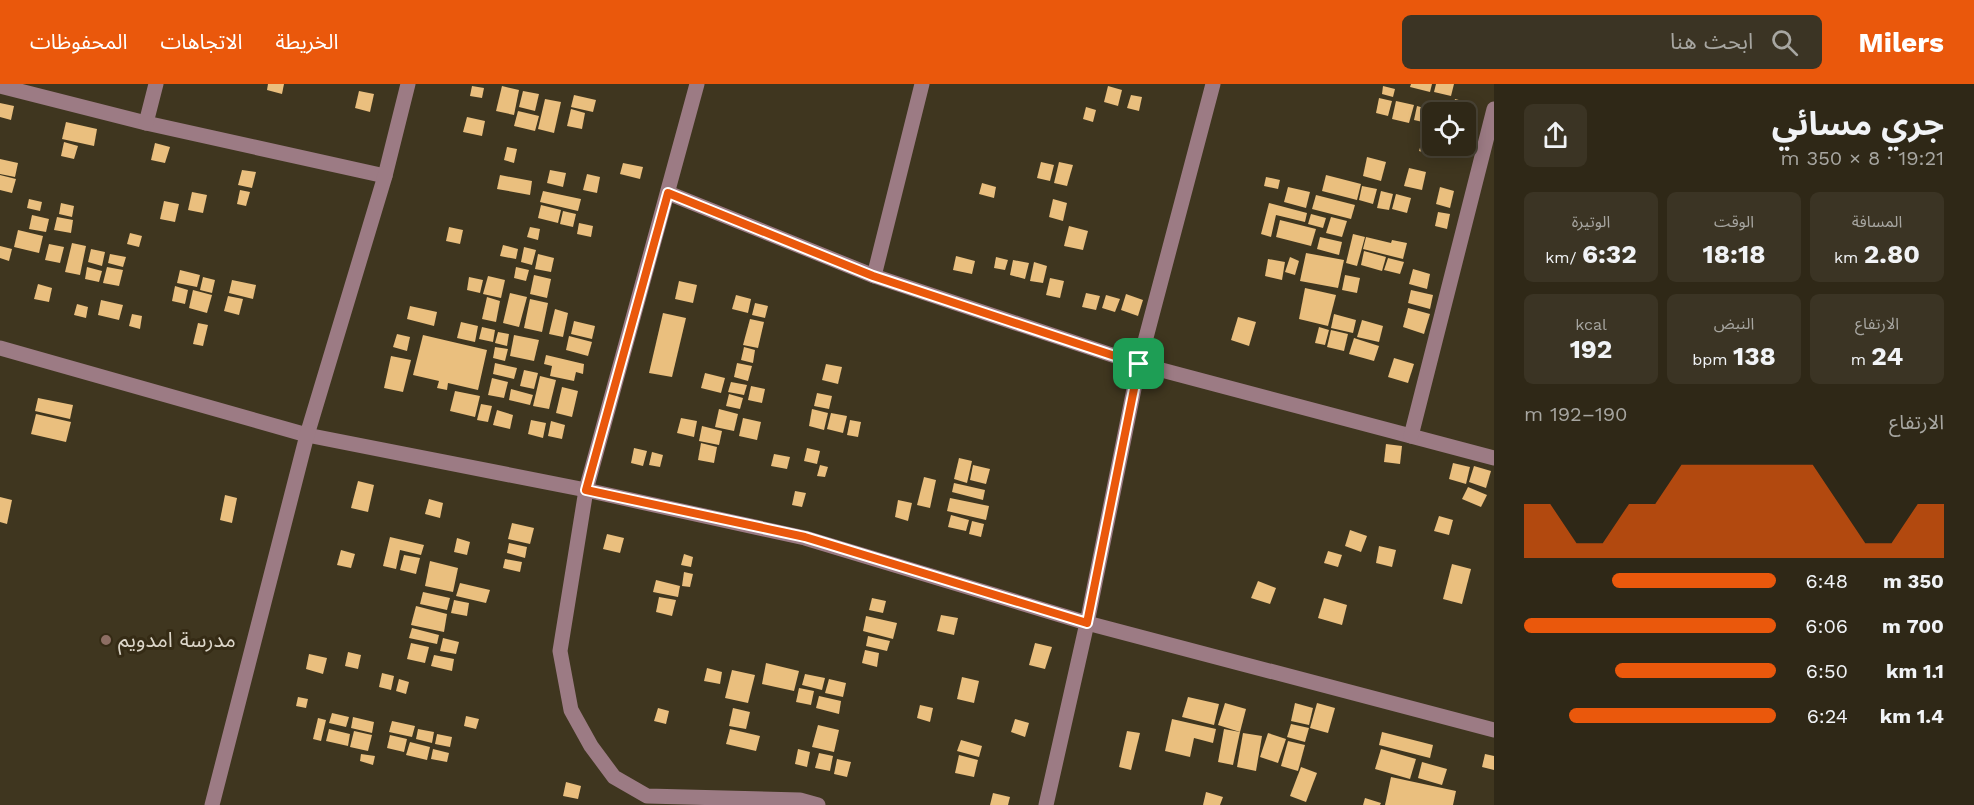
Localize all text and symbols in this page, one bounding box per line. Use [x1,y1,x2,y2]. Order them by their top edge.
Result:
search box [1402,15,1822,69]
icon: search [1768,26,1801,59]
text: Milers [1858,26,1944,59]
text: المحفوظات [30,29,127,54]
text: الاتجاهات [160,29,242,54]
text: الخريطة [275,29,338,54]
text: ابحث هنا [1670,29,1753,54]
map controls [1422,102,1476,156]
button: locate [1422,102,1476,156]
button: share [1524,104,1587,167]
text: جري مسائي [1772,104,1944,143]
text: 19:21 · 8 × 350 m [1781,146,1944,170]
text: الوتيرة [1572,212,1610,231]
text: الوقت [1714,212,1754,231]
text: المسافة [1852,212,1902,231]
text: 6:32 [1582,239,1637,269]
text: 18:18 [1703,239,1765,269]
text: 2.80 [1864,239,1920,269]
text: /km [1545,248,1582,267]
text: km [1834,248,1864,267]
text: النبض [1714,314,1754,333]
text: الارتفاع [1855,314,1899,333]
text: kcal [1575,315,1607,334]
text: 192 [1570,334,1612,364]
pin [1113,338,1164,389]
text: 138 [1733,341,1776,371]
text: 24 [1871,341,1903,371]
icon: arrive [1122,347,1155,380]
text: bpm [1692,350,1733,369]
text: m [1851,350,1871,369]
text: 190–192 m [1524,402,1628,426]
text: الارتفاع [1889,410,1944,434]
text: 6:48 [1805,569,1848,593]
text: 350 m [1883,569,1944,593]
text: 6:06 [1805,614,1848,638]
text: 700 m [1882,614,1944,638]
place label: مدرسة امدويم [118,627,236,655]
marker: مدرسة امدويم [99,633,113,647]
text: 6:50 [1806,659,1848,683]
text: 1.1 km [1886,659,1944,683]
text: 6:24 [1807,704,1848,728]
text: 1.4 km [1880,704,1944,728]

